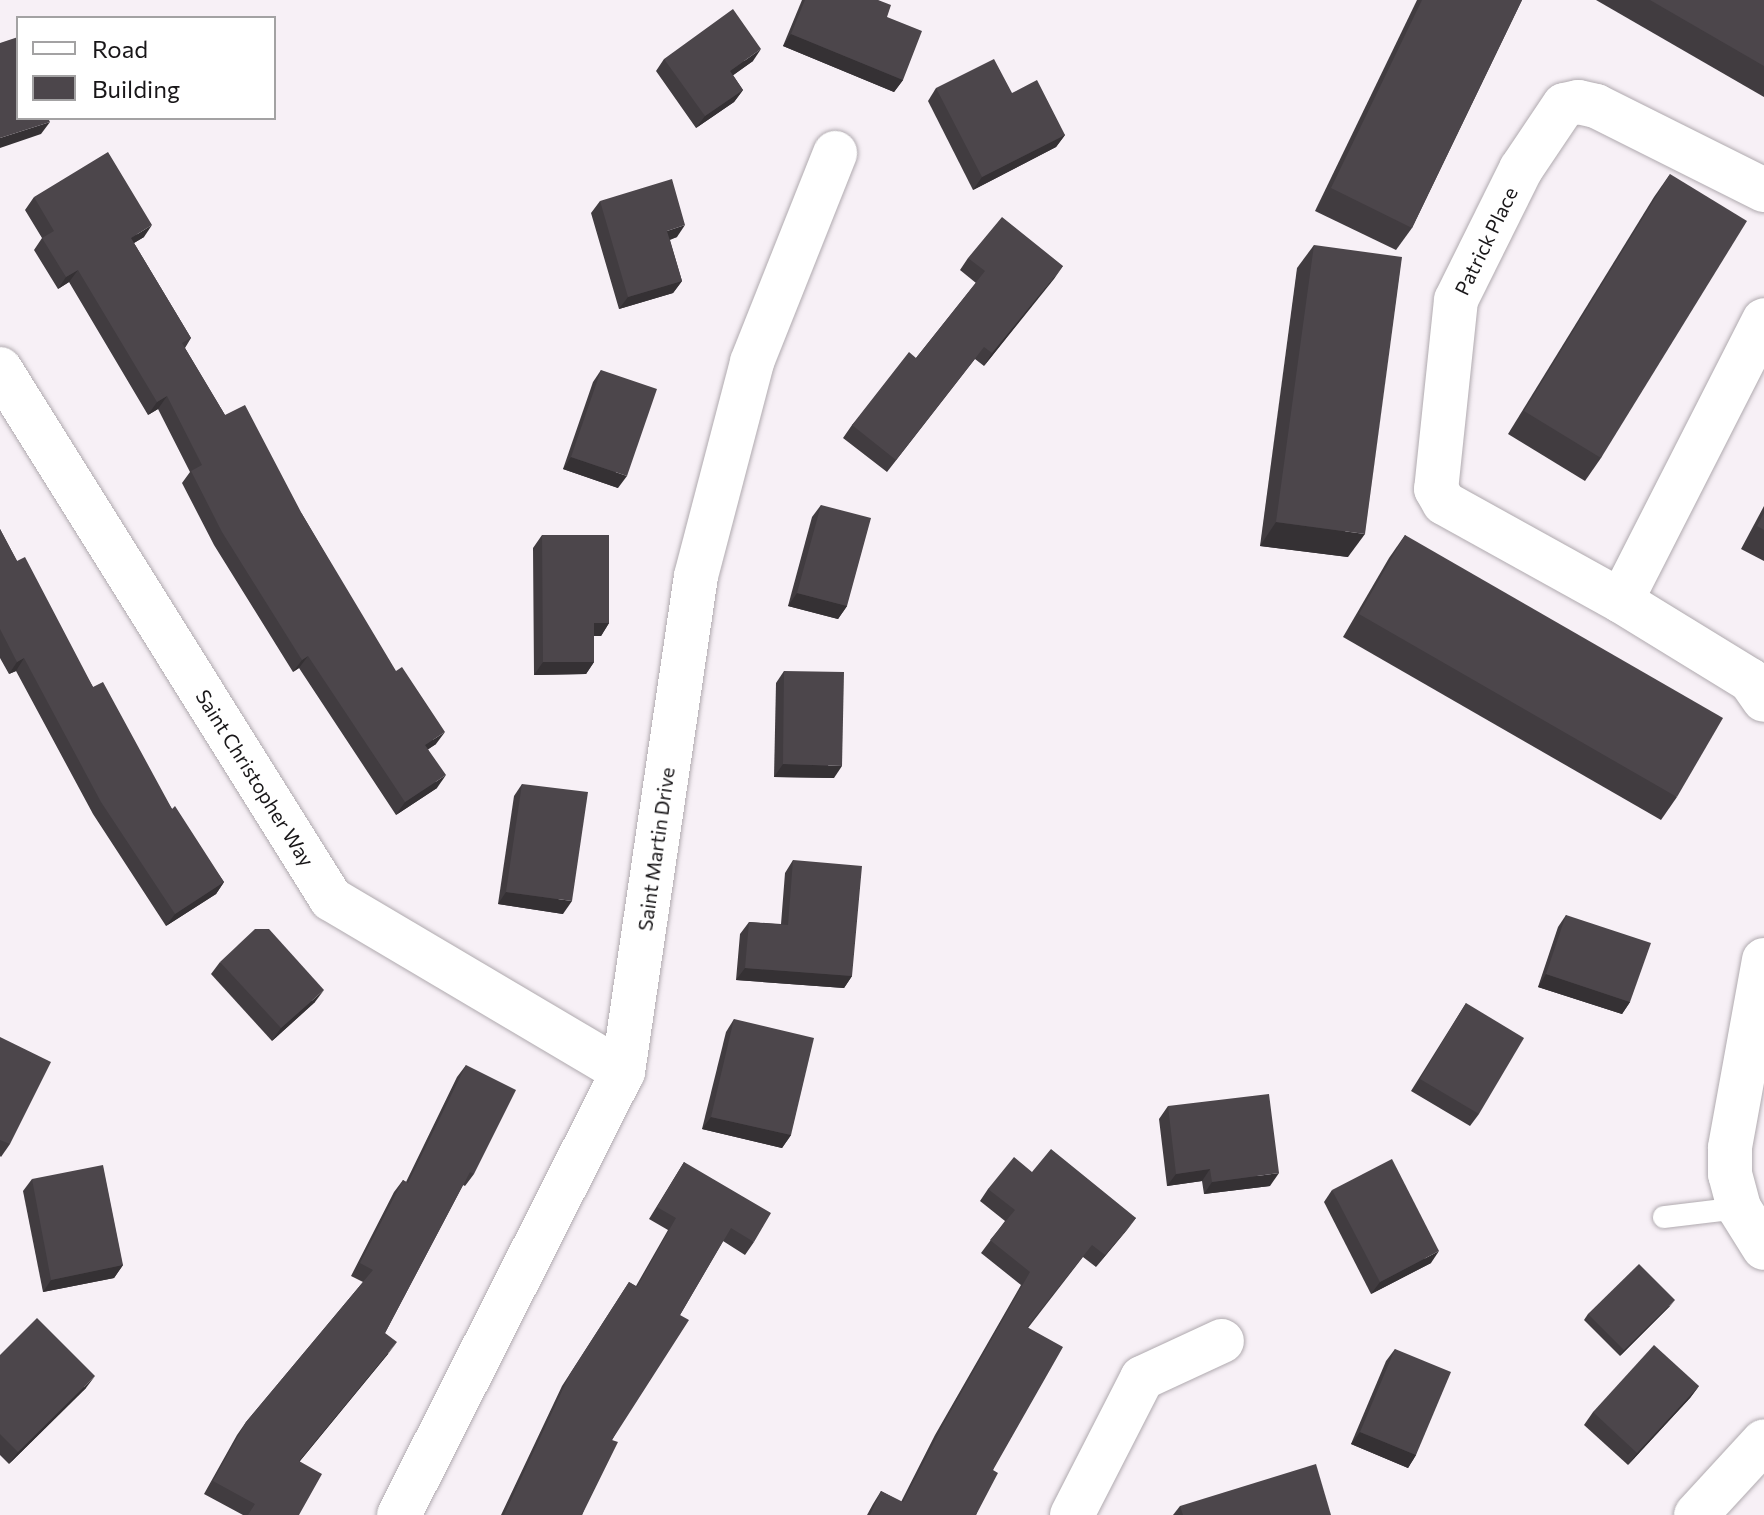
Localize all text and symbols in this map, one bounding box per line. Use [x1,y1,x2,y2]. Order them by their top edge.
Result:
legend [16,16,276,120]
text: Road [92,34,148,63]
text: Building [92,74,180,103]
street label: Patrick Place [1449,183,1523,299]
street label: Saint Christopher Way [191,685,319,871]
street label: Saint Martin Drive [633,766,679,932]

